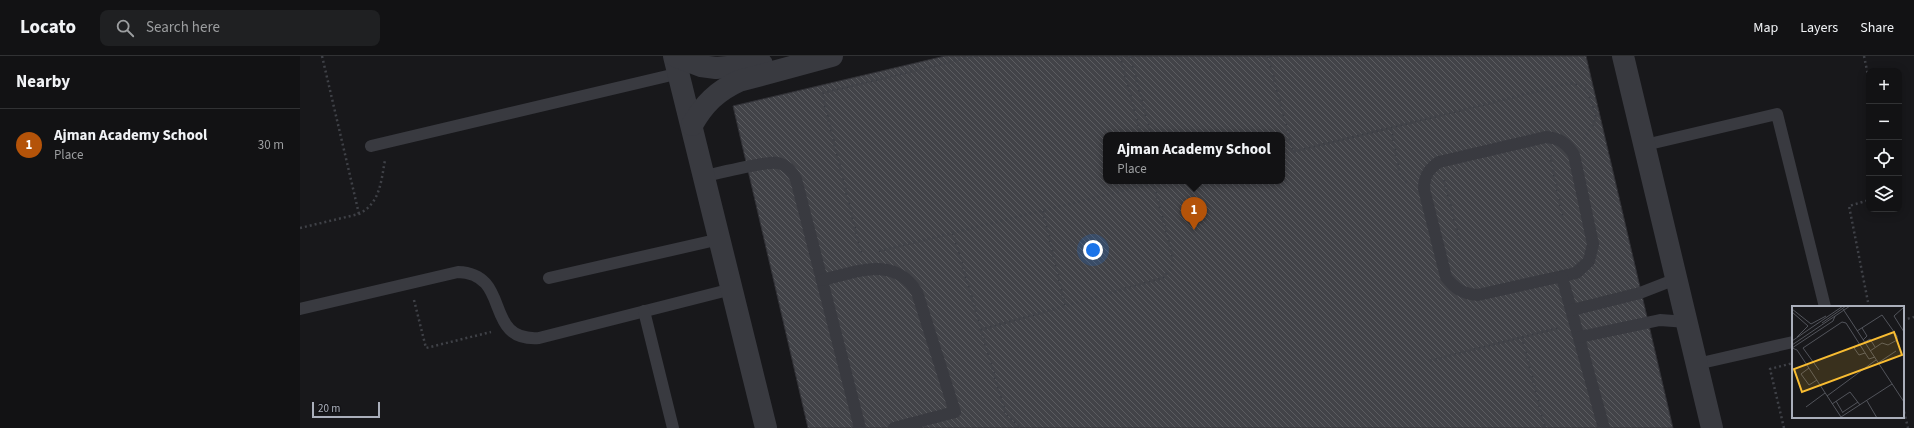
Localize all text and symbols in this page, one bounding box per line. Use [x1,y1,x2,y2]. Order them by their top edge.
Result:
search box [100,10,380,46]
text: Locato [20,14,76,41]
icon: search [114,17,136,39]
text: Search here [146,17,220,38]
text: Map [1753,18,1778,38]
text: Layers [1800,18,1838,38]
text: Share [1860,18,1894,38]
map controls [1866,68,1902,212]
button: + [1866,68,1902,104]
text: Nearby [16,70,70,94]
button: − [1866,104,1902,140]
text: Ajman Academy School [54,125,207,146]
popup [1103,132,1285,184]
text: 1 [26,136,32,154]
text: 30 m [258,136,284,154]
text: Ajman Academy School [1117,139,1271,160]
button: locate [1866,140,1902,176]
text: Place [54,146,83,164]
text: Place [1117,160,1147,178]
button: layers [1866,176,1902,212]
pin: 1 [1181,197,1207,230]
your location [1083,240,1103,260]
inset map [1792,306,1904,418]
scale bar [312,400,380,419]
text: 20 m [318,401,340,416]

